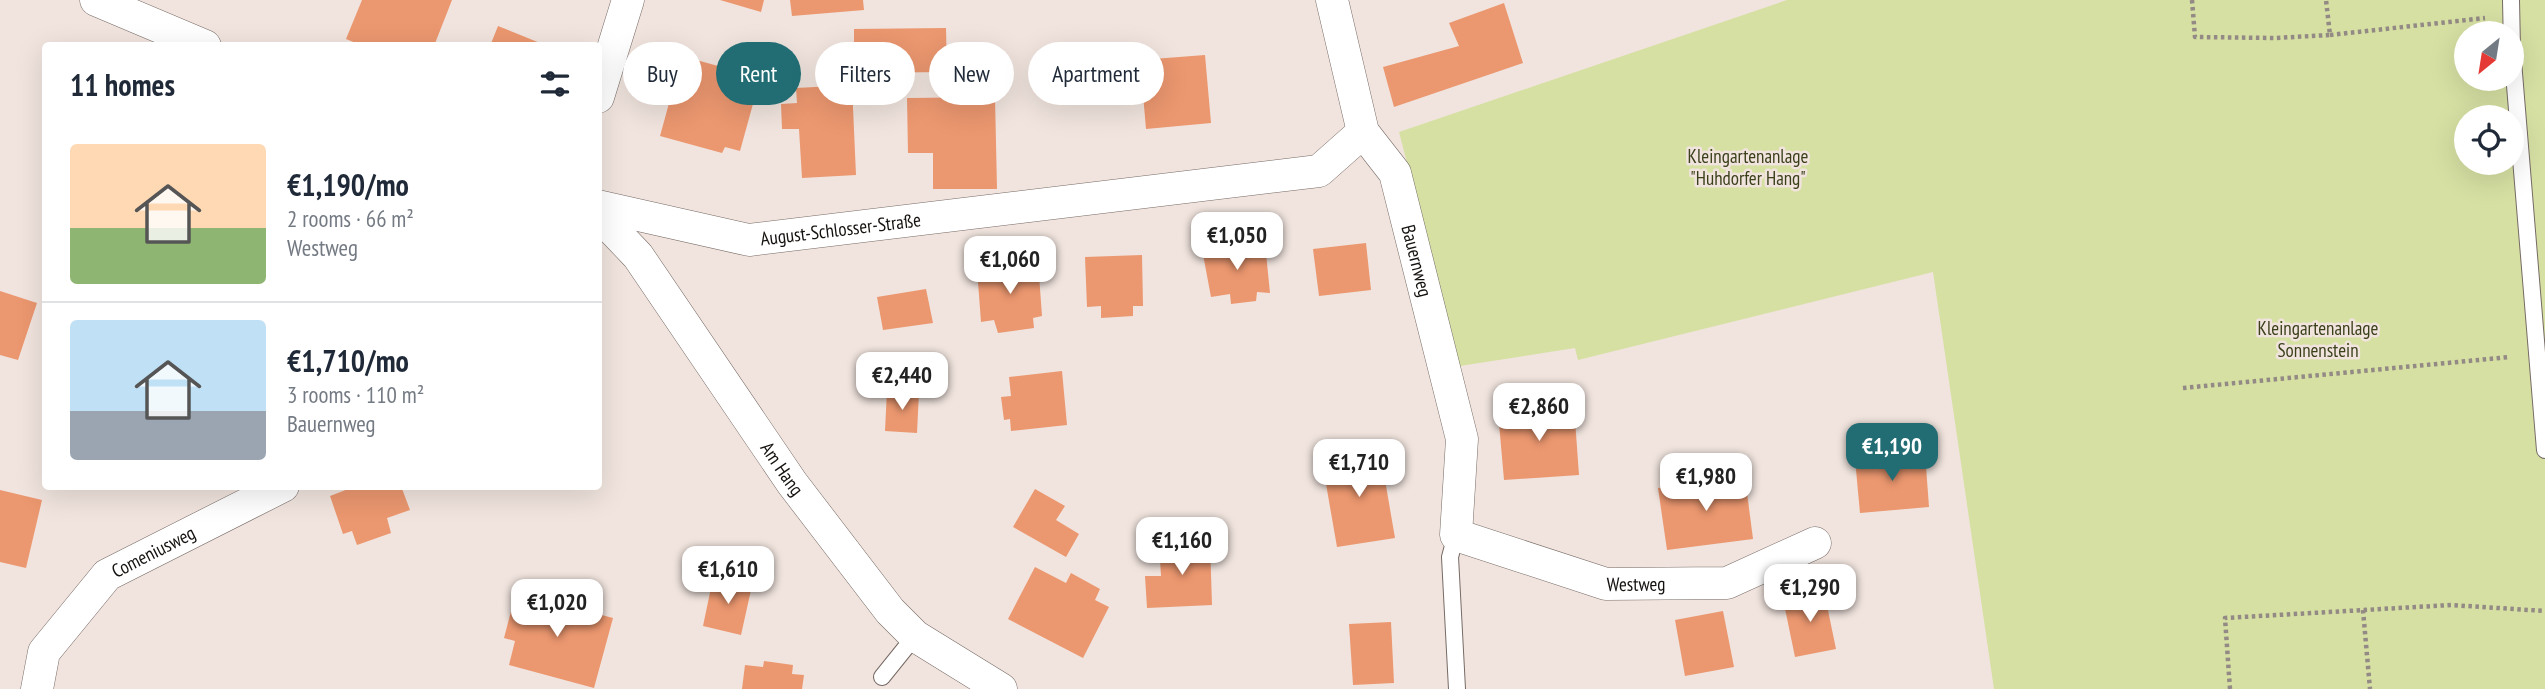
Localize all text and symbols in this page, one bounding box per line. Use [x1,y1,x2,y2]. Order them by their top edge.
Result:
north arrow [2454,21,2524,91]
map controls [2454,21,2524,175]
chip: Buy [623,42,702,105]
chip: Rent [716,42,801,105]
chip: Filters [815,42,915,105]
chip: New [929,42,1014,105]
chip: Apartment [1028,42,1164,105]
text: 11 homes [70,65,175,104]
icon: filters [536,65,574,103]
button: locate [2454,105,2524,175]
park label: Kleingartenanlage "Huhdorfer Hang" [1688,144,1809,190]
text: €1,190/mo [287,165,409,204]
icon: home [126,172,210,256]
text: 2 rooms · 66 m² [287,204,414,233]
street label: August-Schlosser-Straße [759,207,922,251]
pin: €1,050 [1180,212,1294,272]
text: €1,050 [1207,220,1267,249]
street label: Bauernweg [1397,222,1438,299]
text: Westweg [287,233,358,262]
pin: €1,060 [953,236,1067,296]
text: €1,060 [980,244,1040,273]
park label: Kleingartenanlage Sonnenstein [2258,316,2379,362]
text: €1,710/mo [287,341,409,380]
icon: home [126,348,210,432]
pin: €2,440 [845,352,959,412]
text: €2,440 [872,360,932,389]
text: 3 rooms · 110 m² [287,380,424,409]
pin: €2,860 [1482,384,1596,443]
text: €2,860 [1509,391,1569,420]
text: Bauernweg [287,409,376,438]
pin: €1,190 [1835,424,1949,483]
text: €1,190 [1862,431,1922,460]
street label: Am Hang [756,437,809,500]
pin: €1,710 [1302,440,1416,499]
text: €1,710 [1329,447,1389,476]
pin: €1,980 [1649,454,1763,513]
text: €1,980 [1676,461,1736,490]
pin: €1,160 [1125,518,1239,577]
street label: Comeniusweg [107,520,199,583]
text: €1,160 [1152,525,1212,554]
pin: €1,610 [671,546,785,606]
text: €1,610 [698,554,758,583]
pin: €1,290 [1753,564,1867,624]
street label: Westweg [1607,572,1665,596]
text: €1,290 [1780,572,1840,601]
pin: €1,020 [500,580,614,639]
text: €1,020 [527,587,587,616]

